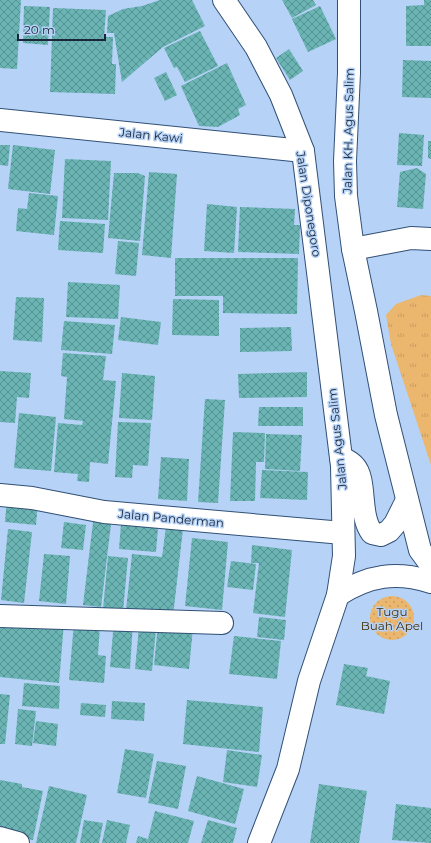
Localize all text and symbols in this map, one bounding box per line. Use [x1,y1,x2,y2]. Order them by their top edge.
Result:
scale bar [18,16,105,42]
text: 20 m [24,22,55,37]
street label: Jalan KH. Agus Salim [339,68,357,195]
street label: Jalan Kawi [118,124,183,146]
street label: Jalan Diponegoro [293,149,325,258]
street label: Jalan Agus Salim [324,387,350,492]
street label: Jalan Panderman [116,506,225,530]
park label: Tugu Buah Apel [361,604,423,633]

